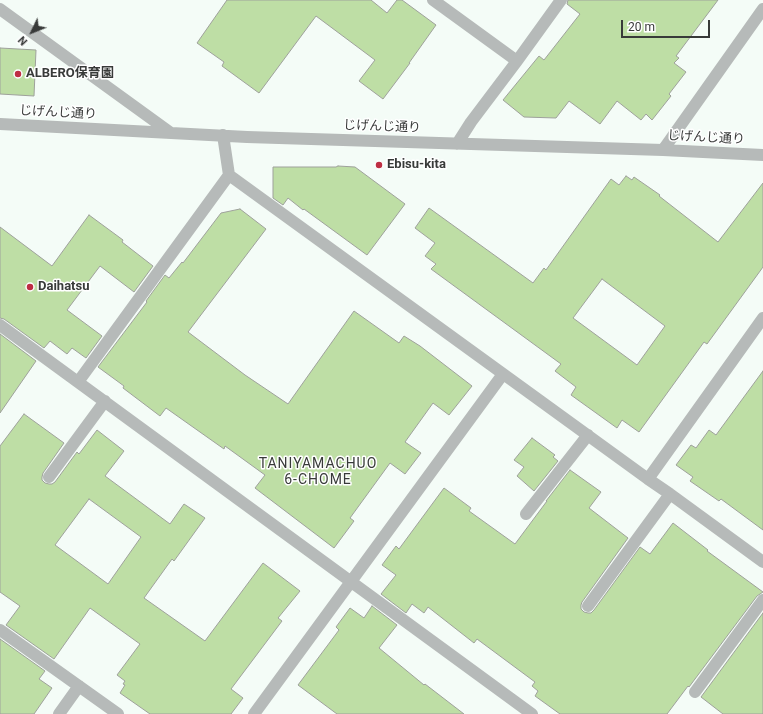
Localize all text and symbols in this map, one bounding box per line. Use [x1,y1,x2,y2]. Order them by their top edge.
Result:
north arrow [12,12,52,52]
scale bar [623,12,712,38]
text: 20 m [628,20,655,34]
text: N [15,33,30,48]
place label: ALBERO保育園 [26,66,114,82]
marker: ALBERO保育園 [13,69,23,79]
street label: じげんじ通り [19,103,97,123]
street label: じげんじ通り [343,118,421,136]
street label: じげんじ通り [667,128,745,148]
place label: Ebisu-kita [387,157,446,173]
marker: Ebisu-kita [374,160,384,170]
place label: Daihatsu [38,279,89,295]
marker: Daihatsu [25,282,35,292]
district label: TANIYAMACHUO 6-CHOME [259,456,377,488]

